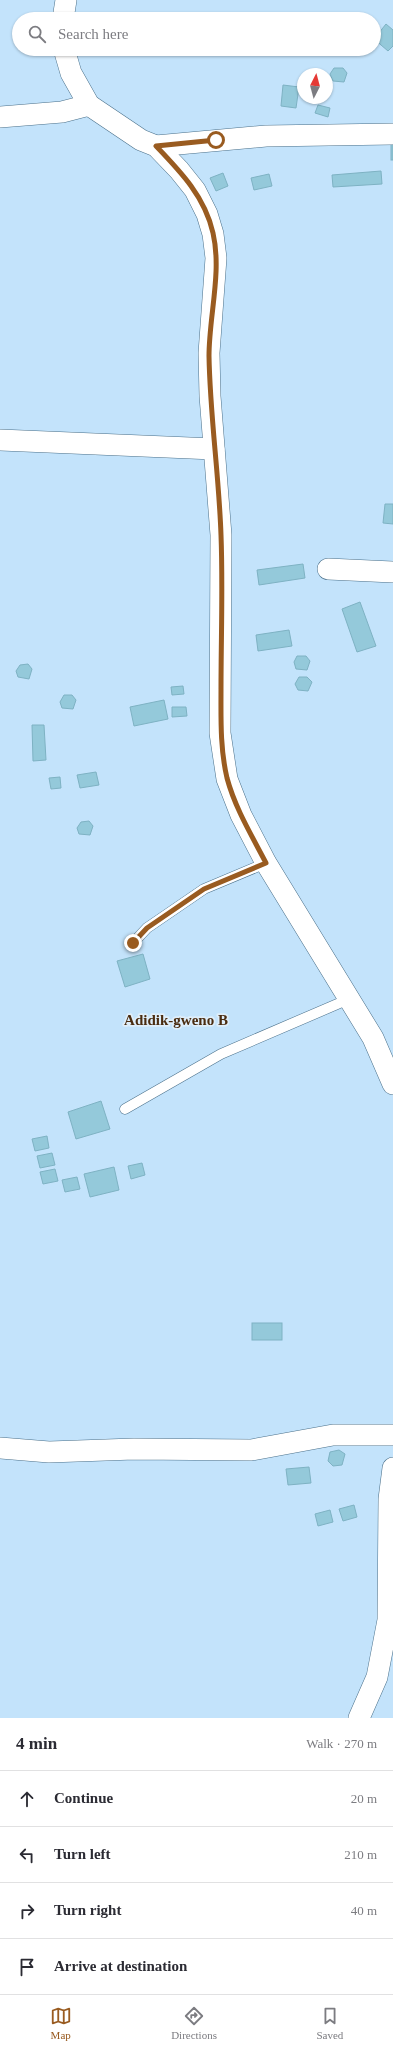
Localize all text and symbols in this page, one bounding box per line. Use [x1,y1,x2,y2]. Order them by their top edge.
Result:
search box [12,12,381,56]
icon: search [26,23,48,45]
text: Search here [58,26,128,42]
north arrow [297,68,333,104]
route start [207,131,225,149]
route end [124,934,142,952]
district label: Adidik-gweno B [124,1012,228,1028]
text: 4 min [16,1734,57,1753]
text: Walk · 270 m [306,1736,377,1751]
icon: ahead [16,1788,38,1810]
text: Continue [54,1790,113,1806]
text: 20 m [351,1791,377,1806]
icon: left [16,1844,38,1866]
text: Turn left [54,1846,111,1862]
text: 210 m [344,1847,377,1862]
icon: right [16,1900,38,1922]
text: Turn right [54,1902,121,1918]
text: 40 m [351,1903,377,1918]
icon: arrive [16,1956,38,1978]
text: Arrive at destination [54,1958,187,1974]
tab: Map [50,2005,72,2041]
tab: Directions [171,2005,217,2041]
tab: Saved [316,2005,343,2041]

